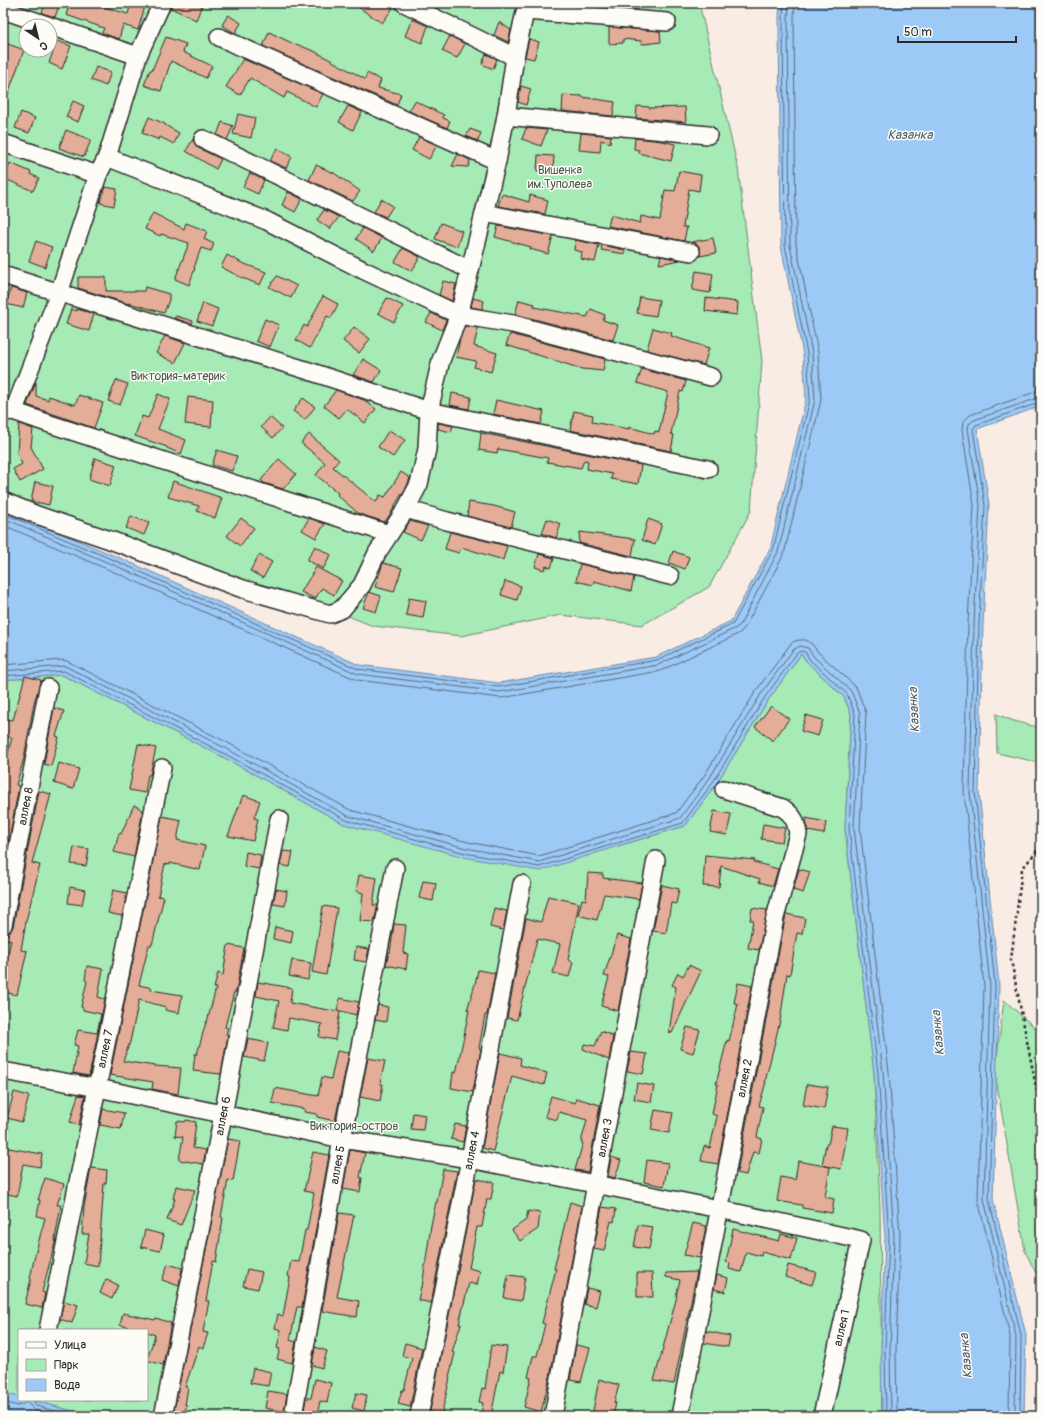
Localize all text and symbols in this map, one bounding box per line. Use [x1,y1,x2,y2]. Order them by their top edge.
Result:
north arrow [18,18,58,58]
scale bar [898,18,1016,44]
text: 50 m [904,25,932,40]
text: С [37,39,50,53]
water label: Казанка [887,127,933,143]
park label: Вишенка им.Туполева [528,163,592,192]
park label: Виктория-материк [130,369,226,384]
water label: Казанка [905,686,923,733]
street label: аллея 8 [15,786,37,826]
water label: Казанка [928,1009,948,1056]
street label: аллея 7 [94,1028,116,1069]
street label: аллея 2 [733,1057,756,1099]
street label: аллея 6 [212,1095,234,1137]
street label: аллея 3 [594,1117,616,1158]
park label: Виктория-остров [310,1119,399,1134]
street label: аллея 4 [461,1129,483,1171]
street label: аллея 5 [327,1144,348,1185]
street label: аллея 1 [831,1308,853,1348]
legend [18,1329,148,1401]
water label: Казанка [956,1332,976,1379]
text: Улица [54,1338,86,1353]
text: Парк [54,1358,79,1373]
text: Вода [54,1378,80,1393]

